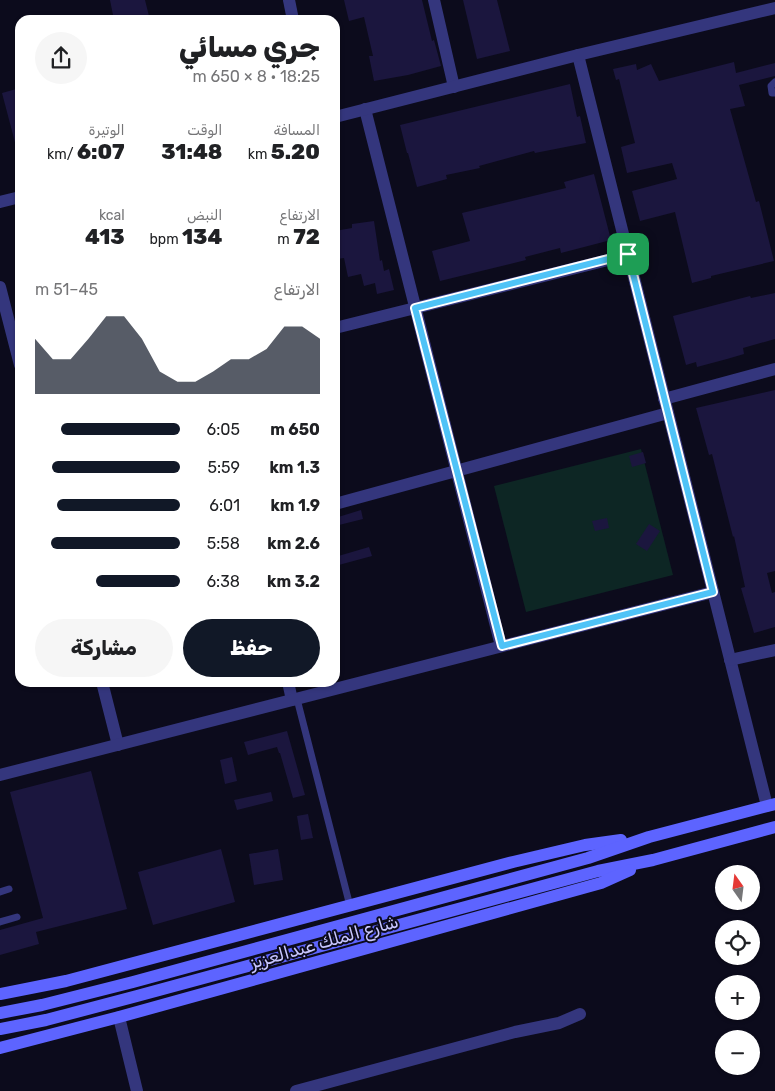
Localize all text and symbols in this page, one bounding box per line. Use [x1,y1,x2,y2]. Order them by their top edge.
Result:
text: جري مسائي [179,31,320,64]
button: share [35,32,87,84]
text: 18:25 · 8 × 650 m [192,67,320,86]
text: الوتيرة [89,122,125,139]
text: الوقت [187,122,222,139]
text: المسافة [273,122,320,139]
text: 6:07 [77,139,125,164]
text: 31:48 [161,139,222,164]
text: 5.20 [271,139,320,164]
text: /km [47,146,77,163]
text: km [248,146,271,163]
text: kcal [99,207,125,224]
text: النبض [187,207,222,224]
text: الارتفاع [280,207,320,224]
text: 413 [85,224,125,249]
text: 134 [182,224,222,249]
text: 72 [293,224,320,249]
text: bpm [149,231,182,248]
text: m [277,231,293,248]
pin [607,233,649,275]
icon: arrive [614,240,642,268]
text: 45–51 m [35,280,98,299]
text: الارتفاع [274,280,320,299]
text: 6:05 [207,420,240,439]
text: 650 m [270,420,320,439]
text: 5:59 [207,458,240,477]
text: 1.3 km [270,458,320,477]
text: 6:01 [209,496,240,515]
text: 1.9 km [270,496,320,515]
text: 5:58 [207,534,240,553]
text: 2.6 km [267,534,320,553]
text: 6:38 [206,572,240,591]
text: 3.2 km [267,572,320,591]
button: مشاركة [35,619,173,677]
button: حفظ [183,619,320,677]
north arrow [715,865,760,910]
map controls [715,865,760,1075]
street label: شارع الملك عبدالعزيز [246,910,401,975]
button: locate [715,920,760,965]
button: + [715,975,760,1020]
button: − [715,1030,760,1075]

